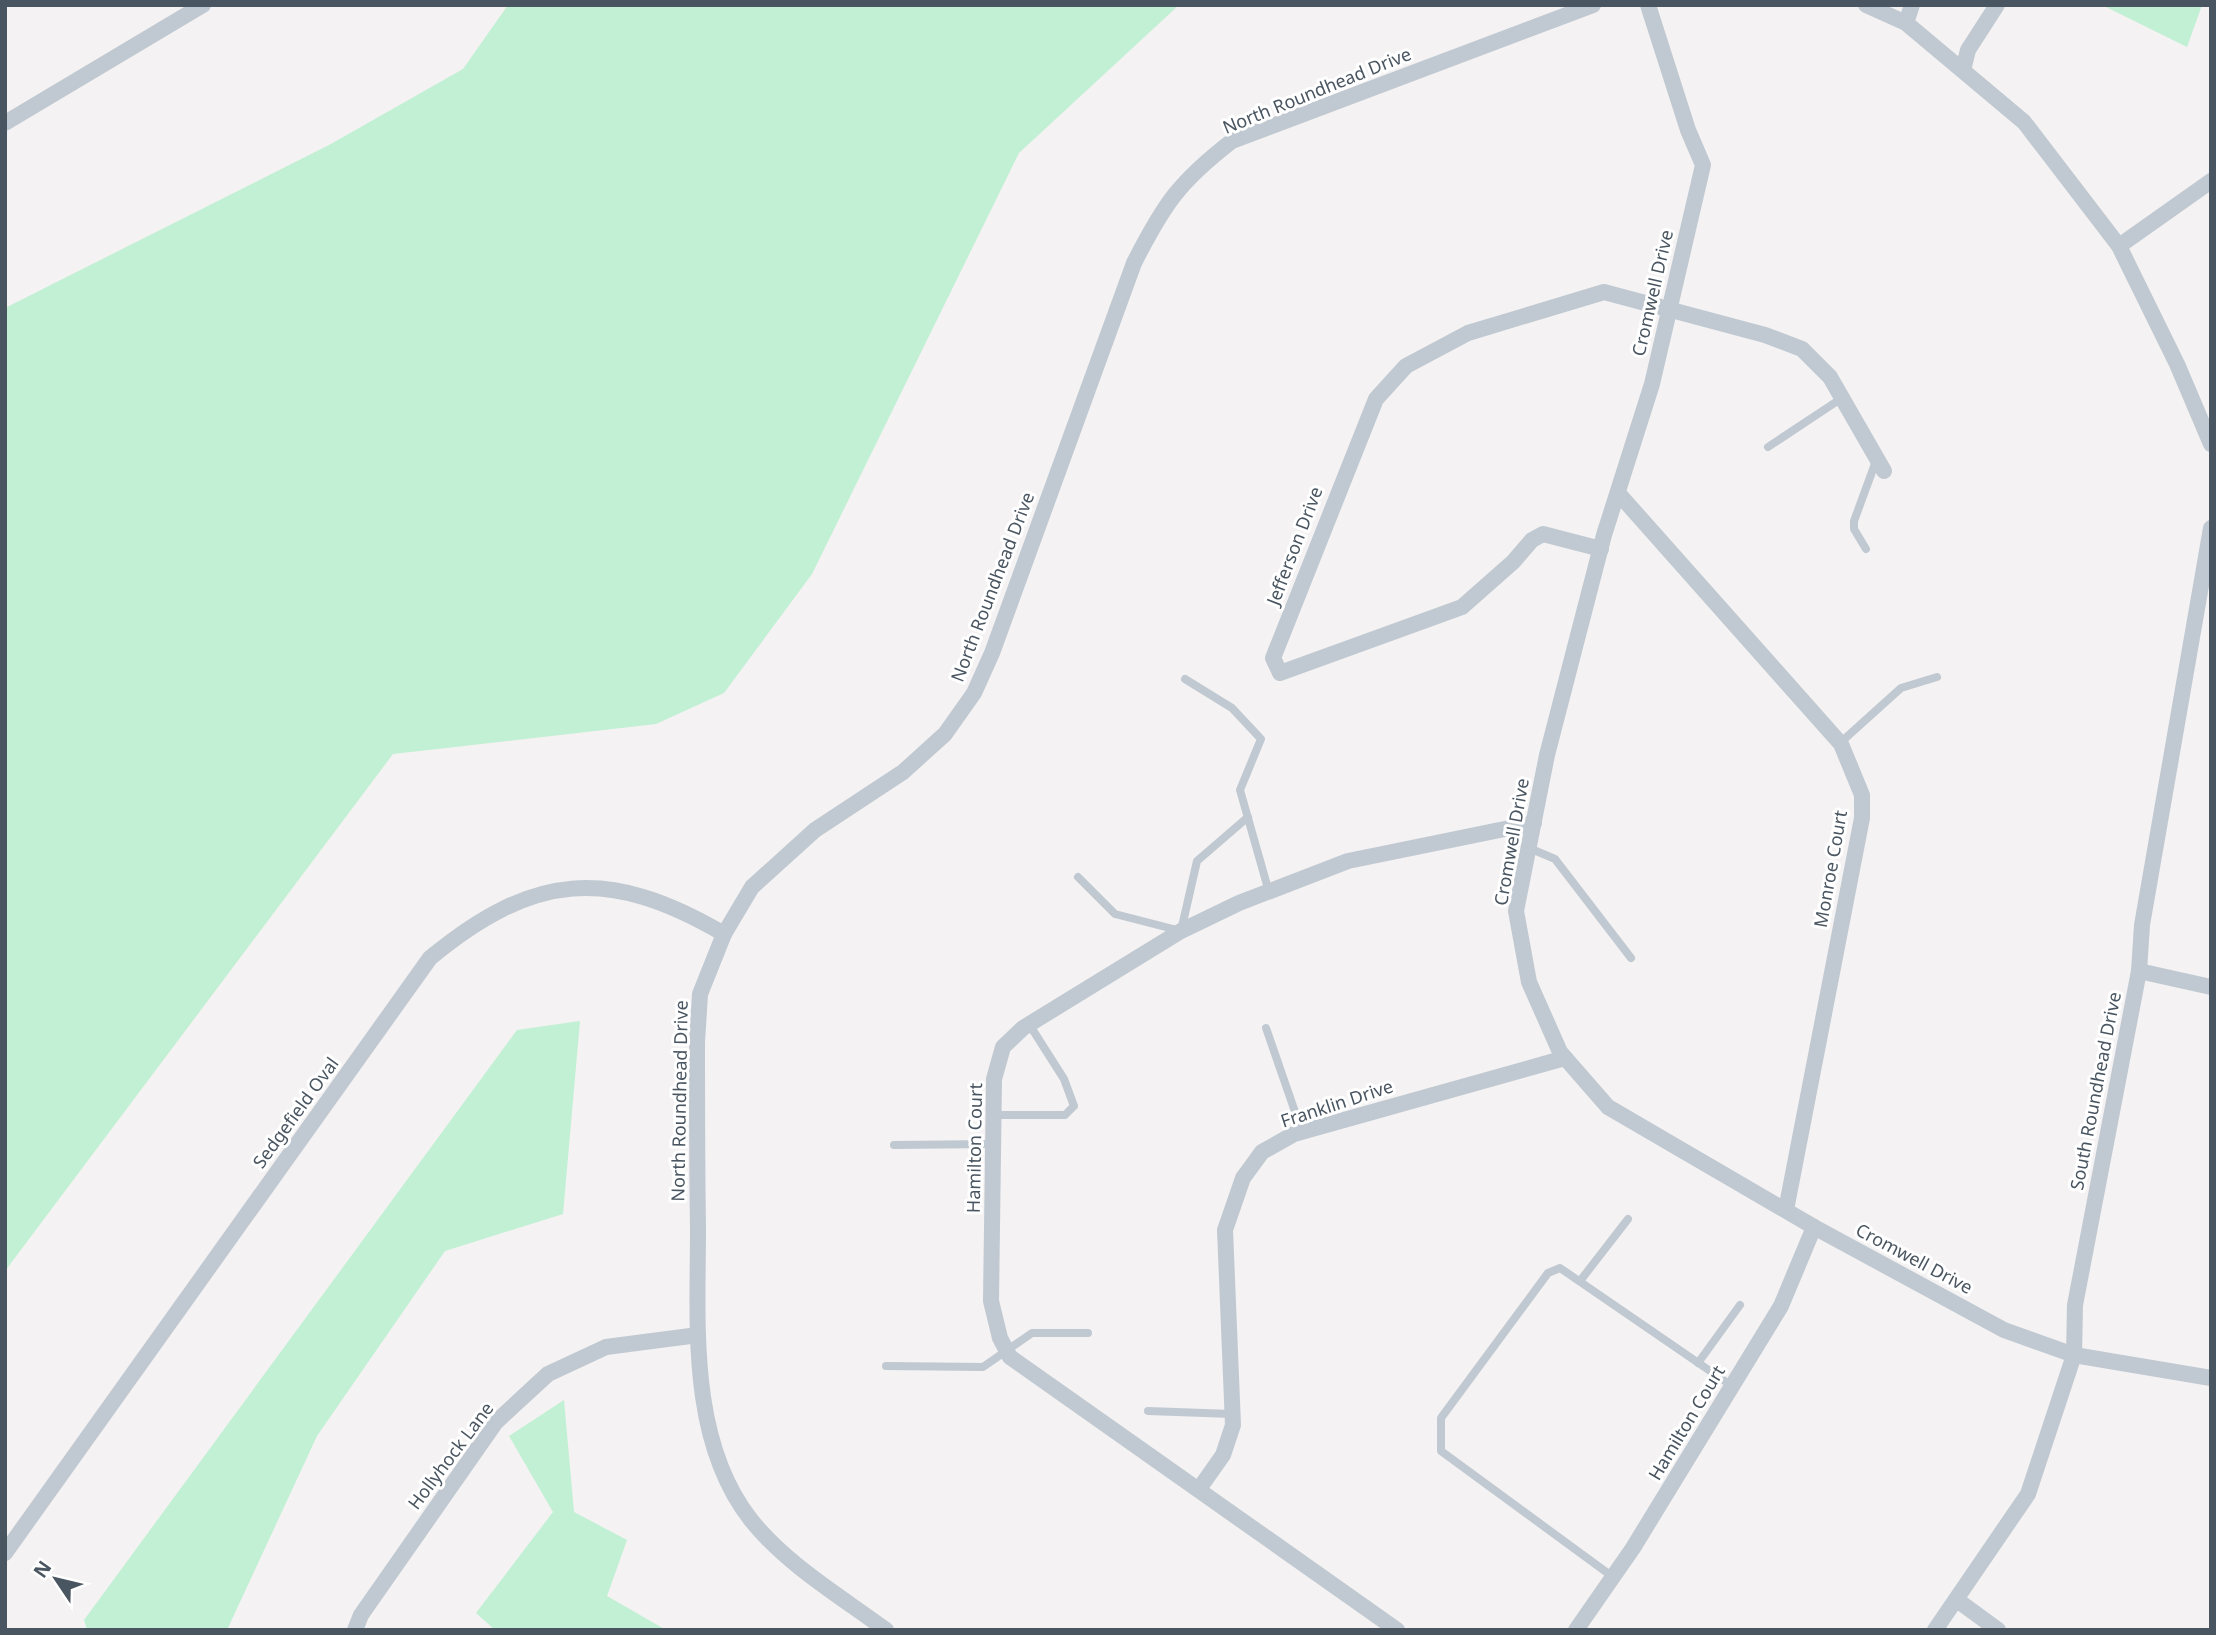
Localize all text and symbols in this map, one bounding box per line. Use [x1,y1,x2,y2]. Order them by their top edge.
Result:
street label: North Roundhead Drive [1219,41,1414,139]
street label: Cromwell Drive [1626,227,1678,358]
street label: Jefferson Drive [1260,483,1328,610]
street label: North Roundhead Drive [945,488,1039,685]
street label: Cromwell Drive [1488,776,1534,907]
street label: Monroe Court [1808,808,1852,929]
street label: South Roundhead Drive [2064,990,2126,1192]
street label: North Roundhead Drive [665,1000,693,1202]
street label: Sedgefield Oval [247,1052,344,1173]
street label: Franklin Drive [1277,1074,1396,1133]
street label: Hamilton Court [961,1082,987,1213]
street label: Cromwell Drive [1852,1217,1977,1299]
street label: Hamilton Court [1642,1360,1730,1484]
street label: Hollyhock Lane [402,1397,498,1514]
north arrow [21,1544,91,1614]
text: N [27,1555,57,1583]

